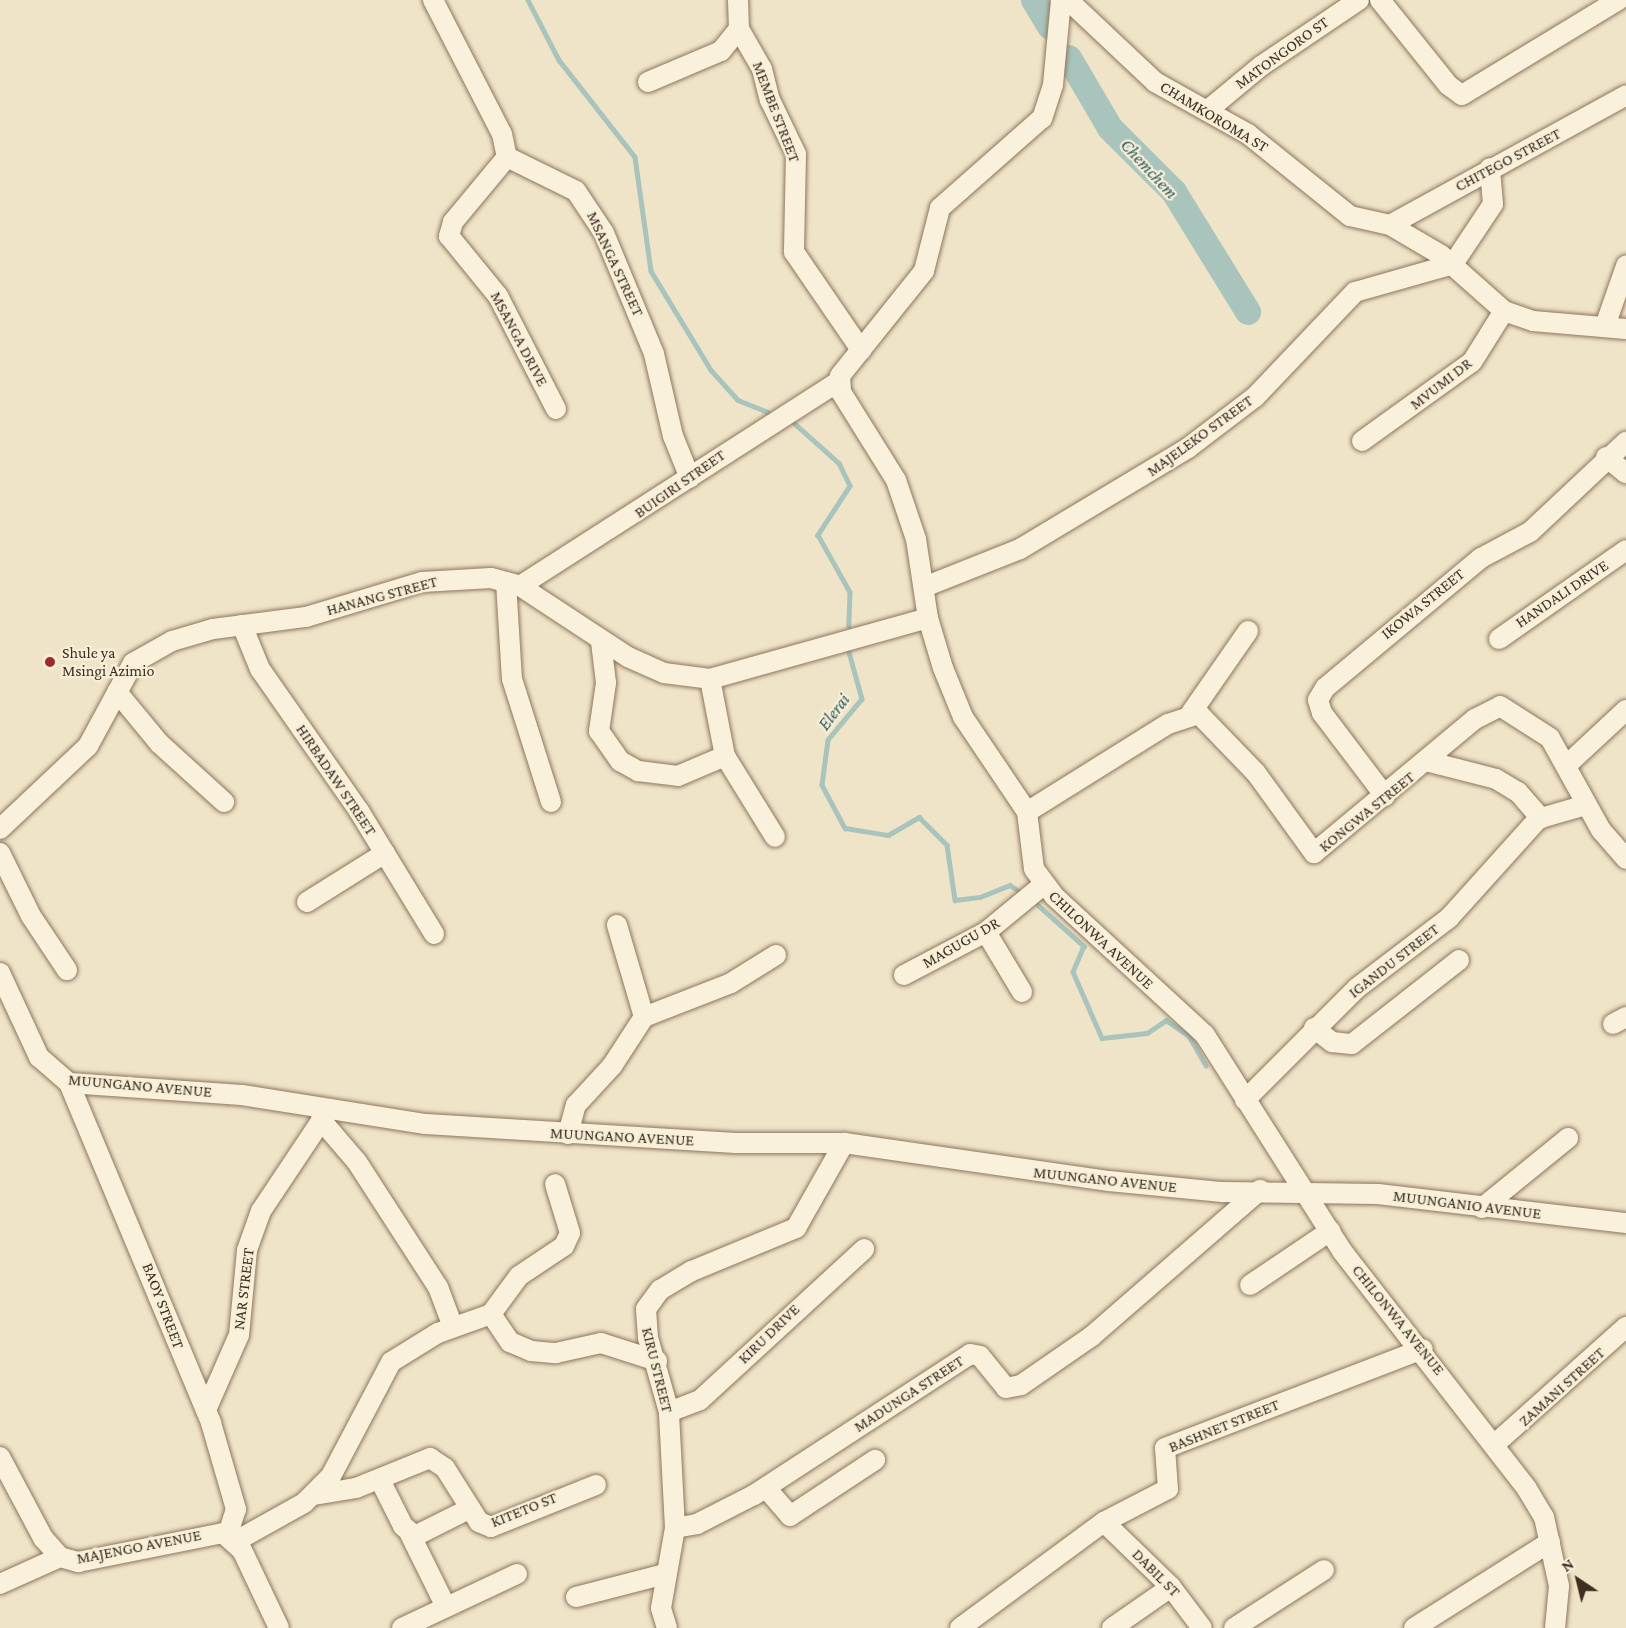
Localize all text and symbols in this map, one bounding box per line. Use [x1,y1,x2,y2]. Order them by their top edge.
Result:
street label: MATONGORO ST [1231,13,1333,93]
street label: MEMBE STREET [748,59,804,165]
street label: CHAMKOROMA ST [1156,77,1272,157]
street label: CHITEGO STREET [1452,124,1564,196]
water label: Chemchem [1116,134,1182,204]
street label: MSANGA STREET [582,208,648,320]
street label: MSANGA DRIVE [486,288,552,390]
street label: MVUMI DR [1406,354,1476,414]
street label: MAJELEKO STREET [1143,391,1257,481]
street label: BUIGIRI STREET [631,446,729,522]
street label: HANDALI DRIVE [1512,556,1612,632]
street label: IKOWA STREET [1377,565,1469,643]
street label: HANANG STREET [325,572,439,620]
place label: Shule ya Msingi Azimio [62,643,154,681]
marker: Shule ya Msingi Azimio [43,655,57,669]
water label: Elerai [813,689,855,735]
street label: HIRBADAW STREET [292,721,380,839]
street label: KONGWA STREET [1315,768,1419,856]
street label: CHILONWA AVENUE [1045,886,1157,994]
street label: MAGUGU DR [919,913,1003,973]
street label: IGANDU STREET [1345,920,1443,1002]
street label: MUUNGANO AVENUE [67,1070,213,1102]
street label: MUUNGANO AVENUE [549,1124,695,1150]
street label: MUUNGANO AVENUE [1032,1163,1178,1197]
street label: MUUNGANIO AVENUE [1392,1186,1542,1224]
street label: NAR STREET [229,1247,259,1331]
street label: BAOY STREET [138,1260,188,1352]
street label: CHILONWA AVENUE [1348,1261,1448,1379]
street label: KIRU DRIVE [734,1300,804,1368]
street label: KIRU STREET [637,1325,677,1415]
street label: ZAMANI STREET [1515,1343,1609,1431]
street label: MADUNGA STREET [850,1351,968,1437]
street label: BASHNET STREET [1166,1395,1282,1457]
street label: KITETO ST [488,1488,560,1532]
street label: MAJENGO AVENUE [75,1526,203,1568]
street label: DABIL ST [1128,1545,1184,1601]
north arrow [1548,1550,1608,1610]
text: N [1558,1555,1577,1575]

